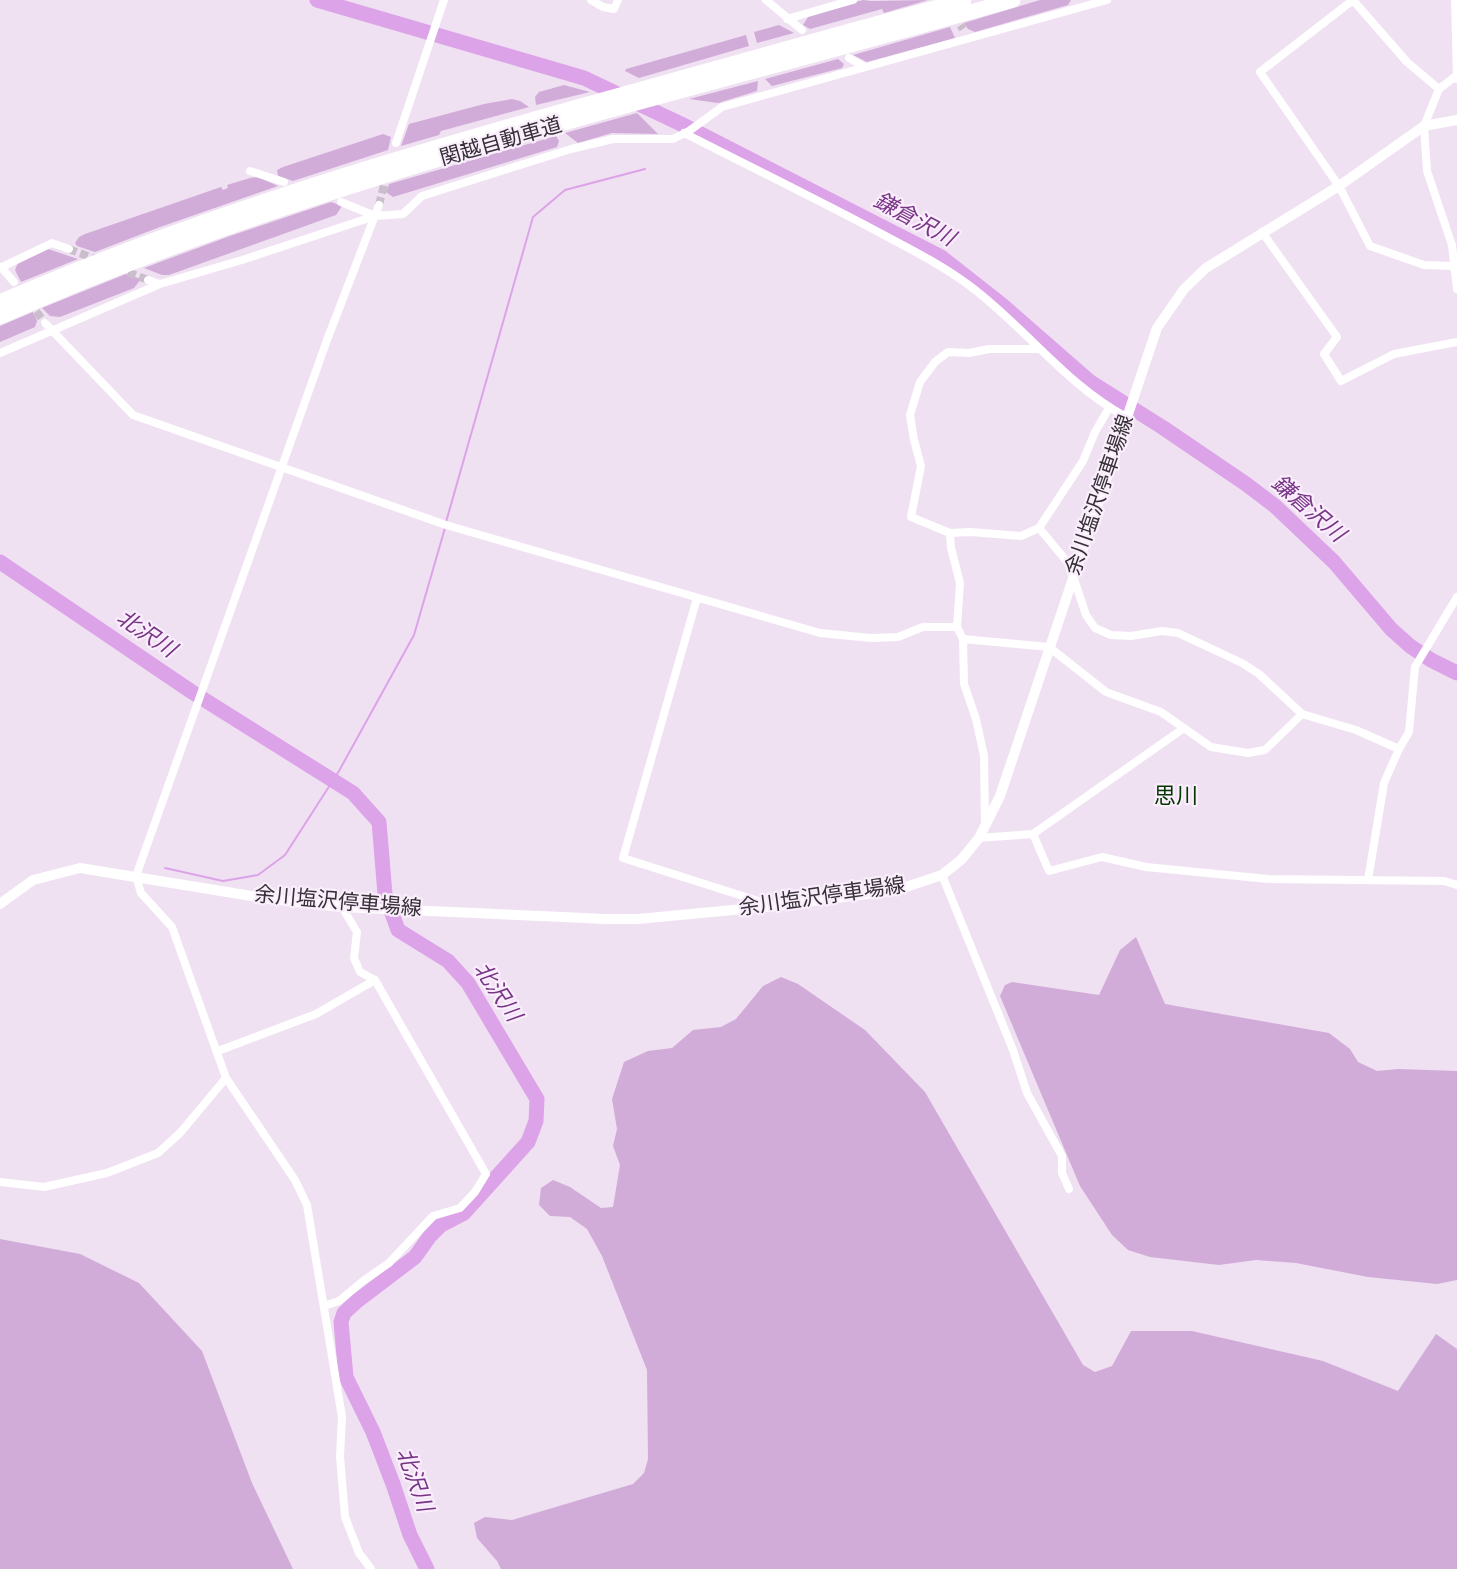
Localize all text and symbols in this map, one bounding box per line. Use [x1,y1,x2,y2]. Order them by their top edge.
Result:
street label: 関越自動車道 [437,113,565,171]
water label: 鎌倉沢川 [869,188,959,252]
street label: 余川塩沢停車場線 [1061,411,1139,579]
water label: 鎌倉沢川 [1266,470,1350,548]
water label: 北沢川 [111,605,181,663]
district label: 思川 [1154,784,1198,810]
street label: 余川塩沢停車場線 [737,873,907,921]
street label: 余川塩沢停車場線 [253,882,423,922]
water label: 北沢川 [468,957,526,1027]
water label: 北沢川 [390,1444,438,1516]

